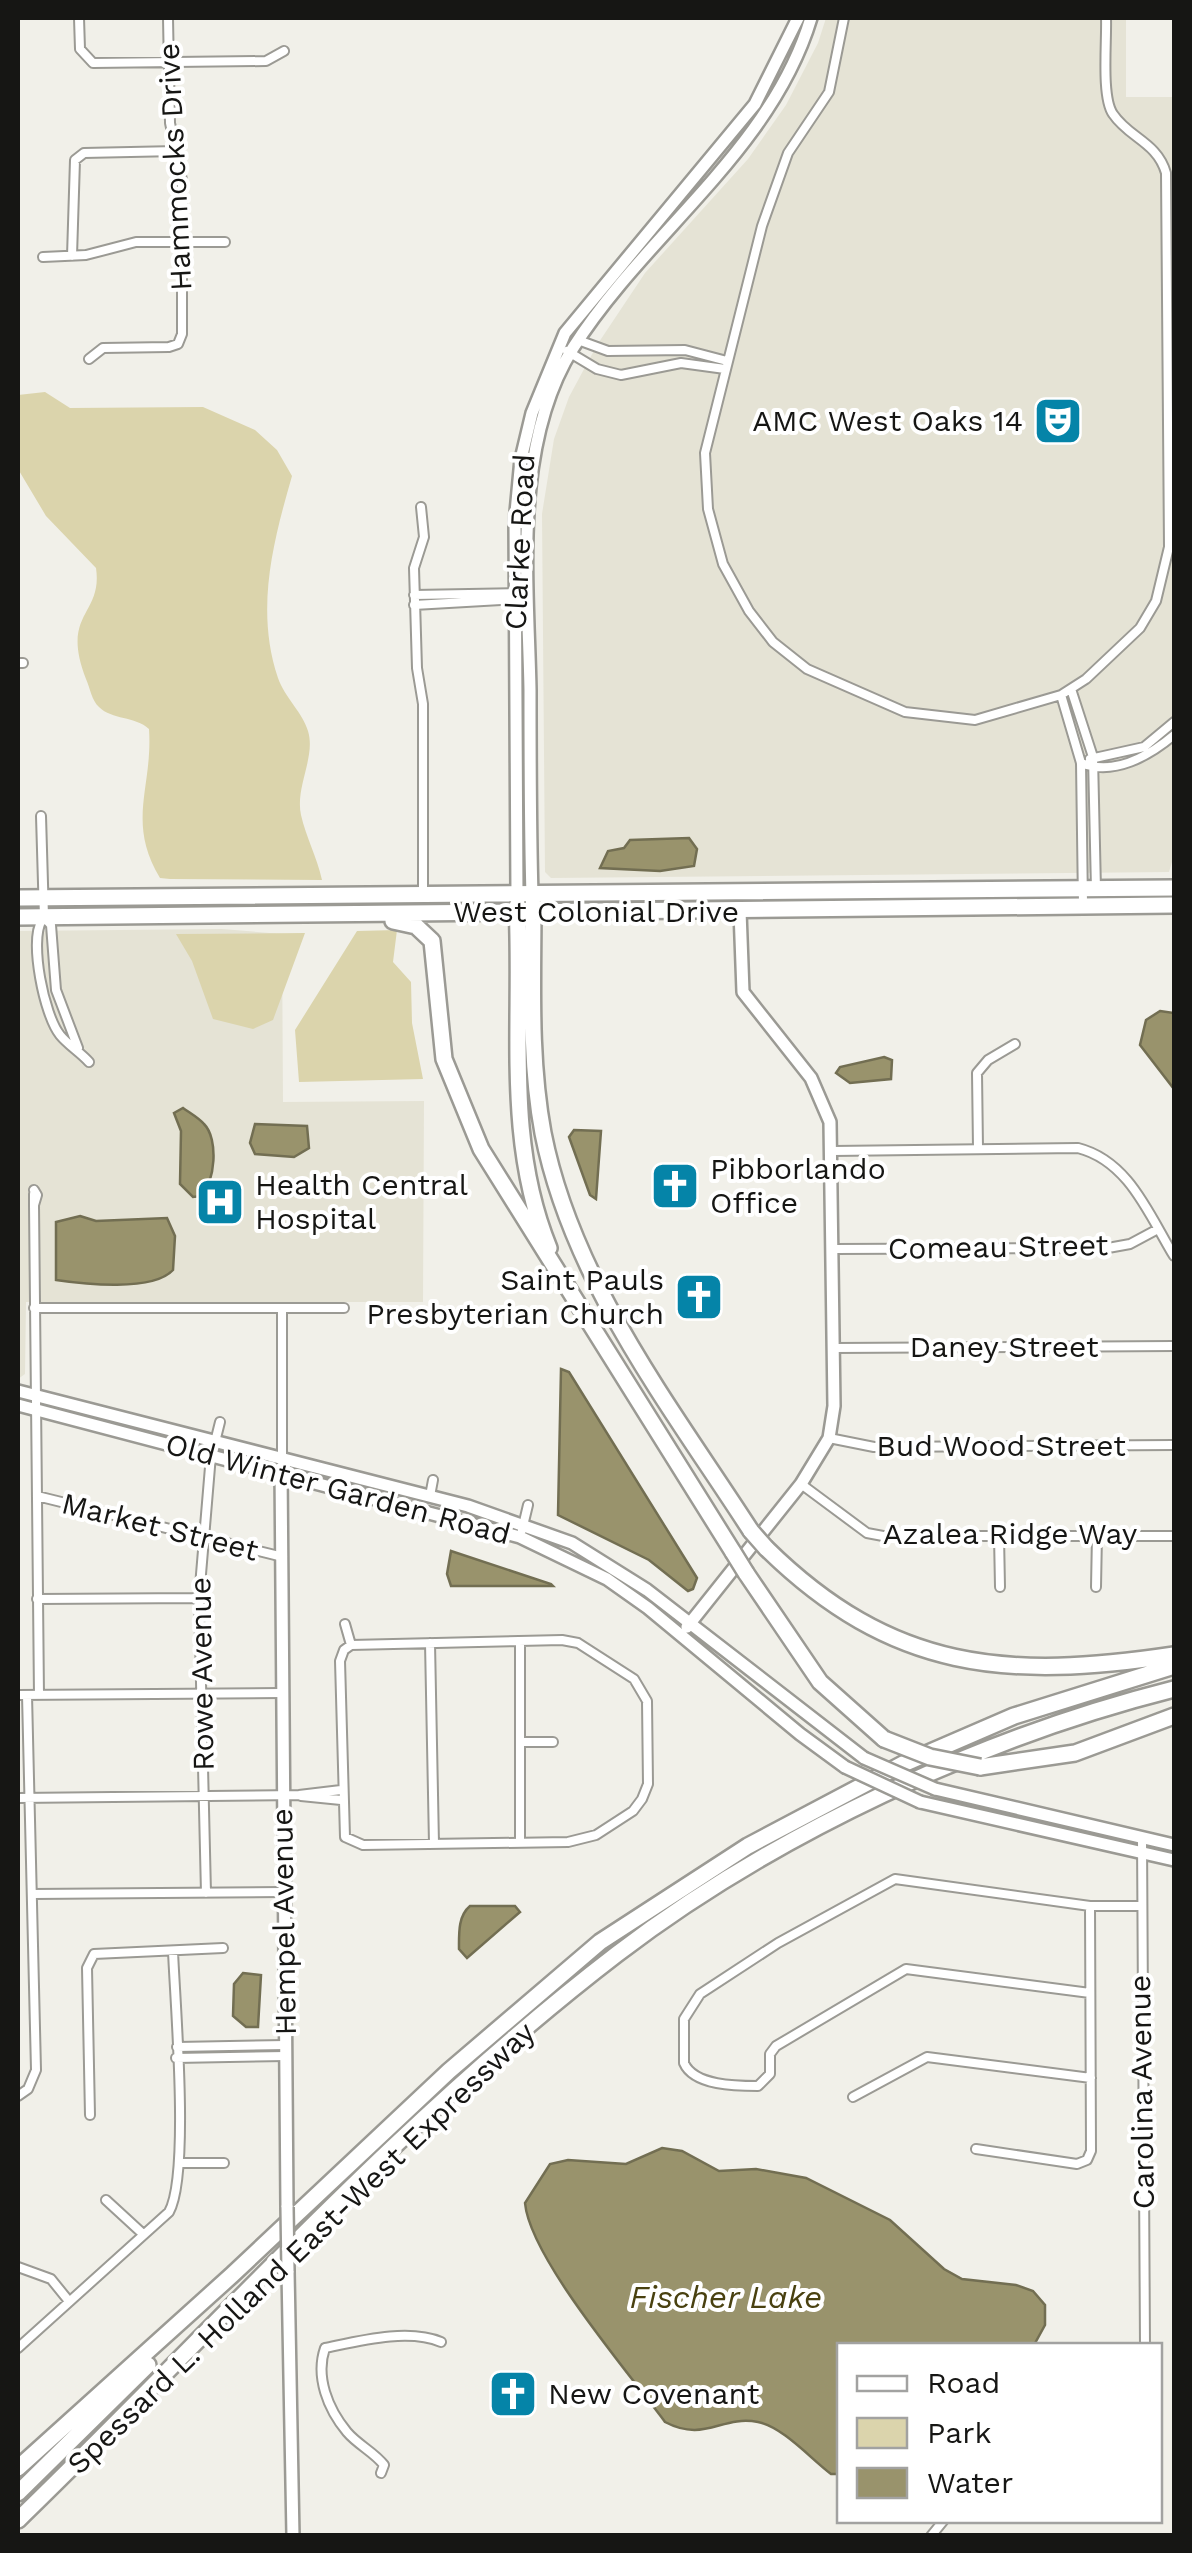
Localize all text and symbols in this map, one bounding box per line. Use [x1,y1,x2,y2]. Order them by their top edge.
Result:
street label: Hammocks Drive [151,42,198,292]
theatre icon: AMC West Oaks 14 [1032,395,1084,447]
place label: AMC West Oaks 14 [752,403,1023,438]
street label: Clarke Road [497,453,542,631]
street label: West Colonial Drive [453,894,739,929]
place label: Pibborlando Office [710,1151,886,1220]
church icon: Pibborlando Office [649,1160,701,1212]
place label: Health Central Hospital [255,1167,468,1236]
hospital icon: Health Central Hospital [194,1176,246,1228]
street label: Comeau Street [887,1227,1109,1266]
place label: Saint Pauls Presbyterian Church [366,1262,664,1331]
church icon: Saint Pauls Presbyterian Church [673,1271,725,1323]
street label: Daney Street [909,1329,1099,1364]
street label: Old Winter Garden Road [162,1426,514,1551]
street label: Bud Wood Street [876,1428,1126,1463]
street label: Market Street [58,1485,262,1568]
street label: Azalea Ridge Way [883,1516,1138,1551]
street label: Rowe Avenue [182,1577,221,1771]
street label: Hempel Avenue [264,1808,303,2036]
street label: Carolina Avenue [1122,1974,1161,2210]
street label: Spessard L. Holland East-West Expressway [60,2014,542,2481]
water label: Fischer Lake [630,2278,822,2316]
legend [837,2343,1162,2523]
text: Road [927,2365,1000,2400]
church icon: New Covenant [487,2368,539,2420]
place label: New Covenant [548,2376,760,2411]
text: Park [927,2415,992,2450]
text: Water [927,2465,1013,2500]

